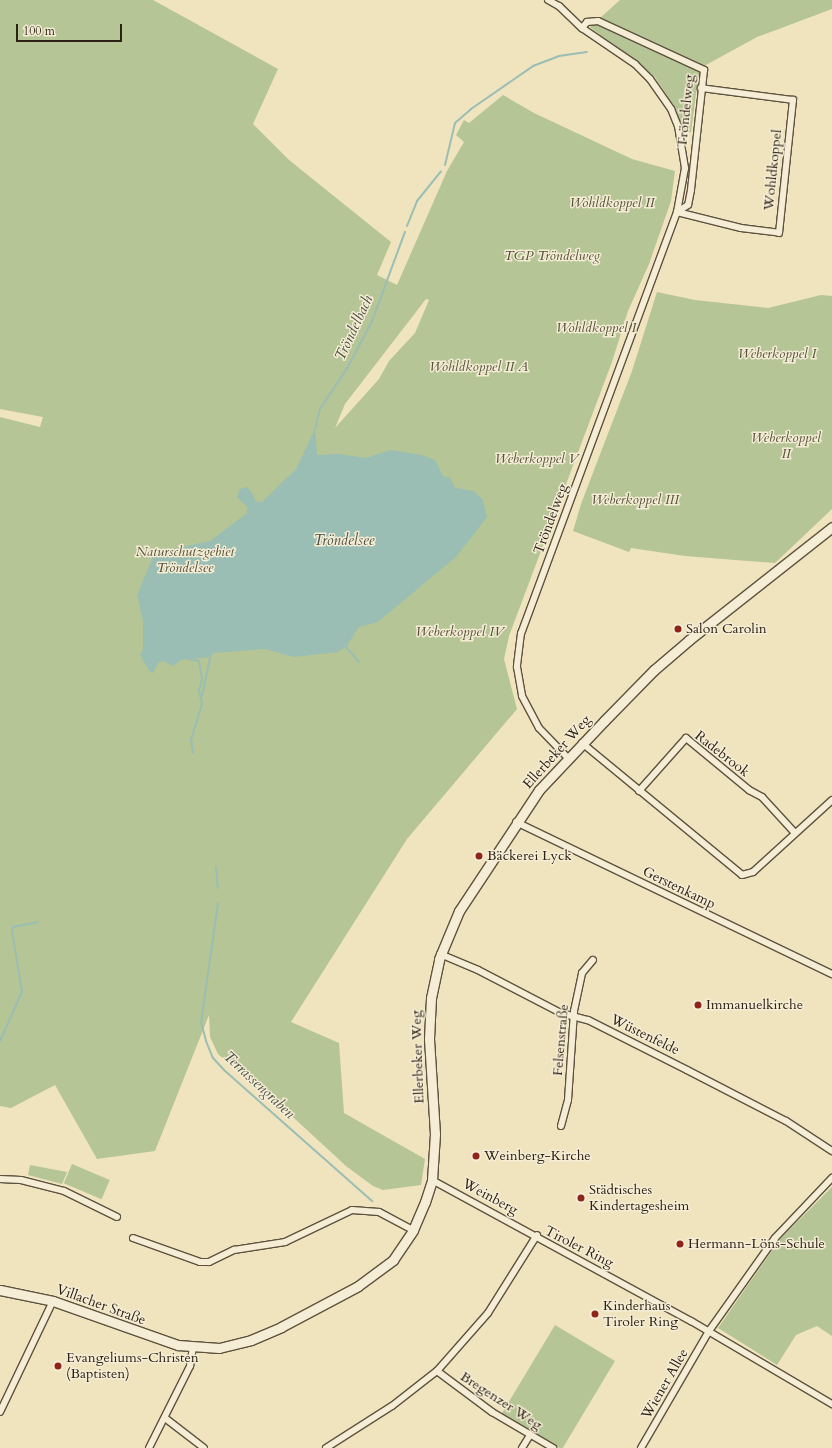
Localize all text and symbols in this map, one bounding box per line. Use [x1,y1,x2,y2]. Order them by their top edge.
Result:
scale bar [18,16,124,42]
text: 100 m [23,23,55,39]
street label: Tröndelweg [674,73,698,149]
street label: Wohldkoppel [760,129,786,211]
park label: Wohldkoppel II [570,195,654,211]
park label: TGP Tröndelweg [504,248,600,264]
water label: Tröndelbach [331,293,377,363]
park label: Wohldkoppel I [556,320,636,336]
park label: Weberkoppel I [738,346,816,362]
park label: Wohldkoppel II A [429,359,529,375]
park label: Weberkoppel II [751,430,821,462]
park label: Weberkoppel V [495,451,579,467]
street label: Tröndelweg [531,482,571,556]
park label: Weberkoppel III [591,492,679,508]
water label: Tröndelsee [313,532,375,550]
park label: Naturschutzgebiet Tröndelsee [136,544,234,576]
place label: Salon Carolin [686,621,767,637]
park label: Weberkoppel IV [416,624,504,640]
marker: Salon Carolin [673,624,683,634]
street label: Ellerbeker Weg [519,712,595,792]
street label: Radebrook [691,727,753,781]
place label: Bäckerei Lyck [487,848,572,864]
marker: Bäckerei Lyck [474,851,484,861]
street label: Gerstenkamp [640,863,718,913]
place label: Immanuelkirche [706,997,803,1013]
marker: Immanuelkirche [693,1000,703,1010]
street label: Felsenstraße [550,1003,572,1077]
street label: Ellerbeker Weg [408,1010,428,1104]
street label: Wüstenfelde [608,1011,682,1059]
water label: Terrassengraben [220,1047,298,1123]
place label: Weinberg-Kirche [484,1148,591,1164]
marker: Weinberg-Kirche [471,1151,481,1161]
street label: Weinberg [459,1175,521,1219]
place label: Städtisches Kindertagesheim [589,1182,689,1214]
marker: Städtisches Kindertagesheim [576,1193,586,1203]
street label: Tiroler Ring [542,1222,616,1272]
place label: Hermann-Löns-Schule [688,1236,825,1252]
marker: Hermann-Löns-Schule [675,1239,685,1249]
street label: Villacher Straße [54,1281,148,1329]
place label: Kinderhaus Tiroler Ring [603,1298,678,1330]
marker: Kinderhaus Tiroler Ring [590,1309,600,1319]
street label: Wiener Allee [638,1346,692,1422]
place label: Evangeliums-Christen (Baptisten) [66,1350,199,1382]
marker: Evangeliums-Christen (Baptisten) [53,1361,63,1371]
street label: Bregenzer Weg [457,1368,545,1434]

